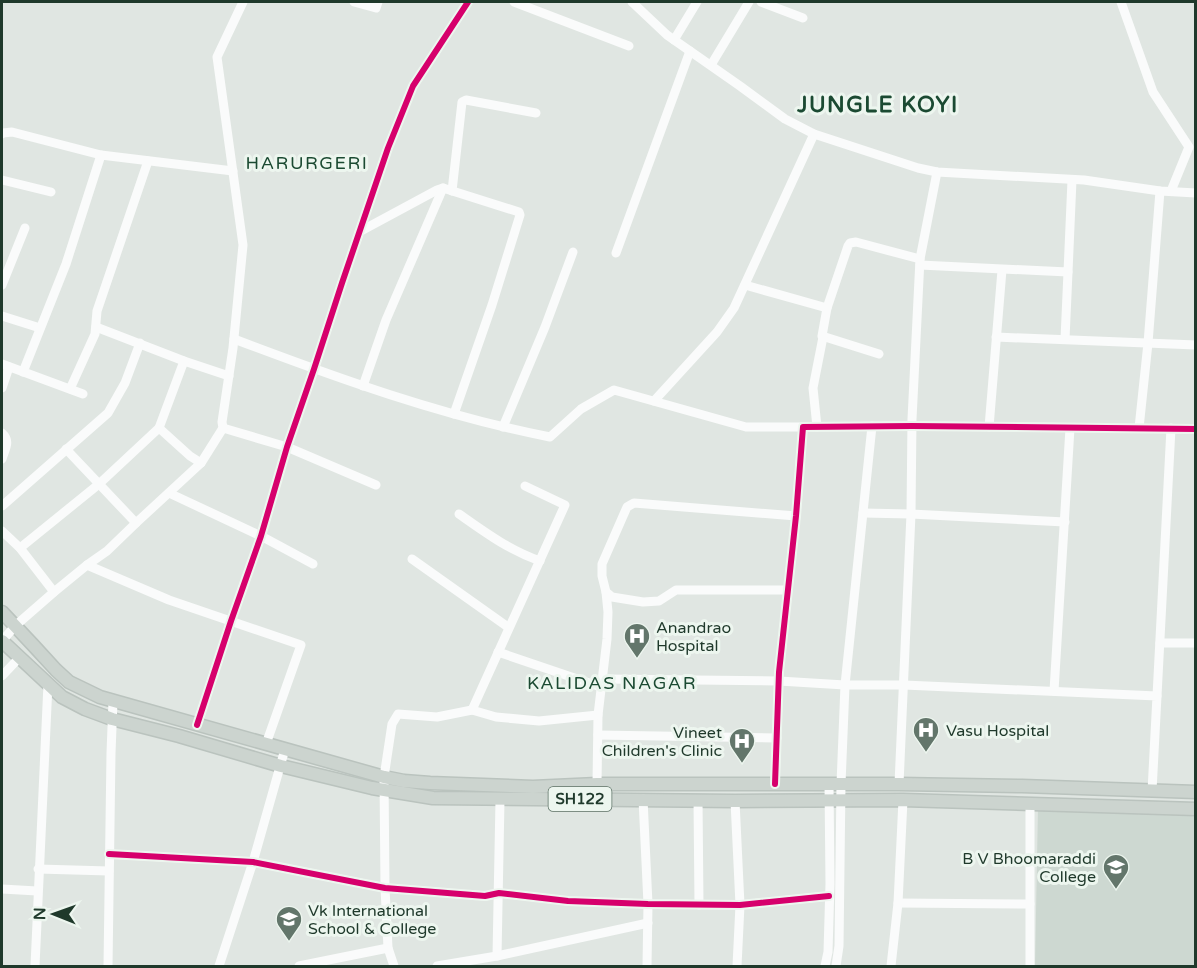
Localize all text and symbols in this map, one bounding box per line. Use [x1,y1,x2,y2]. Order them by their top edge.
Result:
district label: JUNGLE KOYI [796,92,959,118]
district label: HARURGERI [246,152,368,174]
place label: Anandrao Hospital [656,618,731,656]
hospital icon: Anandrao Hospital [622,621,652,659]
district label: KALIDAS NAGAR [527,672,697,694]
hospital icon: Vasu Hospital [911,715,941,753]
place label: Vasu Hospital [946,721,1049,741]
place label: Vineet Children's Clinic [602,723,722,761]
hospital icon: Vineet Children's Clinic [727,726,757,764]
road number: SH122 [548,787,612,811]
place label: B V Bhoomaraddi College [962,849,1096,887]
school or university icon: B V Bhoomaraddi College [1101,852,1131,890]
north arrow [24,884,84,944]
place label: Vk International School & College [308,901,436,939]
school or university icon: Vk International School & College [274,904,304,942]
text: N [30,907,50,920]

